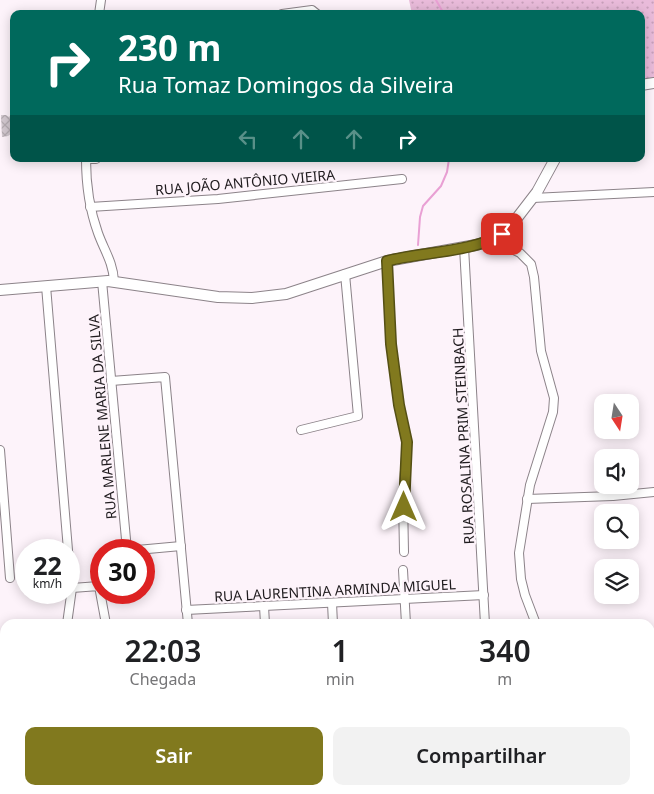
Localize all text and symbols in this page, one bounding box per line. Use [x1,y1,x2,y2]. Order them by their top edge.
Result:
text: 230 m [118,24,221,71]
icon: right [35,30,100,95]
text: Rua Tomaz Domingos da Silveira [118,69,454,99]
icon: left [234,125,262,153]
icon: ahead [287,125,315,153]
icon: ahead [340,125,368,153]
icon: right [393,125,421,153]
street label: RUA JOÃO ANTÔNIO VIEIRA [154,165,336,199]
pin [481,213,523,255]
icon: arrive [488,220,516,248]
street label: RUA MARLENE MARIA DA SILVA [84,314,120,520]
street label: RUA ROSALINA PRIM STEINBACH [448,327,478,545]
north arrow [594,394,639,439]
map controls [594,394,639,604]
button: sound [594,449,639,494]
position arrow [377,480,429,532]
button: search [594,504,639,549]
speed limit sign: 30 [90,539,155,604]
text: 22 [33,548,62,582]
button: layers [594,559,639,604]
street label: RUA LAURENTINA ARMINDA MIGUEL [214,574,456,606]
text: km/h [33,575,62,592]
text: 22:03 [124,630,201,671]
text: 1 [332,630,349,671]
text: 340 [479,630,531,671]
text: Chegada [130,668,196,690]
text: min [326,668,355,690]
text: m [497,668,512,690]
button: Sair [25,727,323,785]
button: Compartilhar [333,727,630,785]

